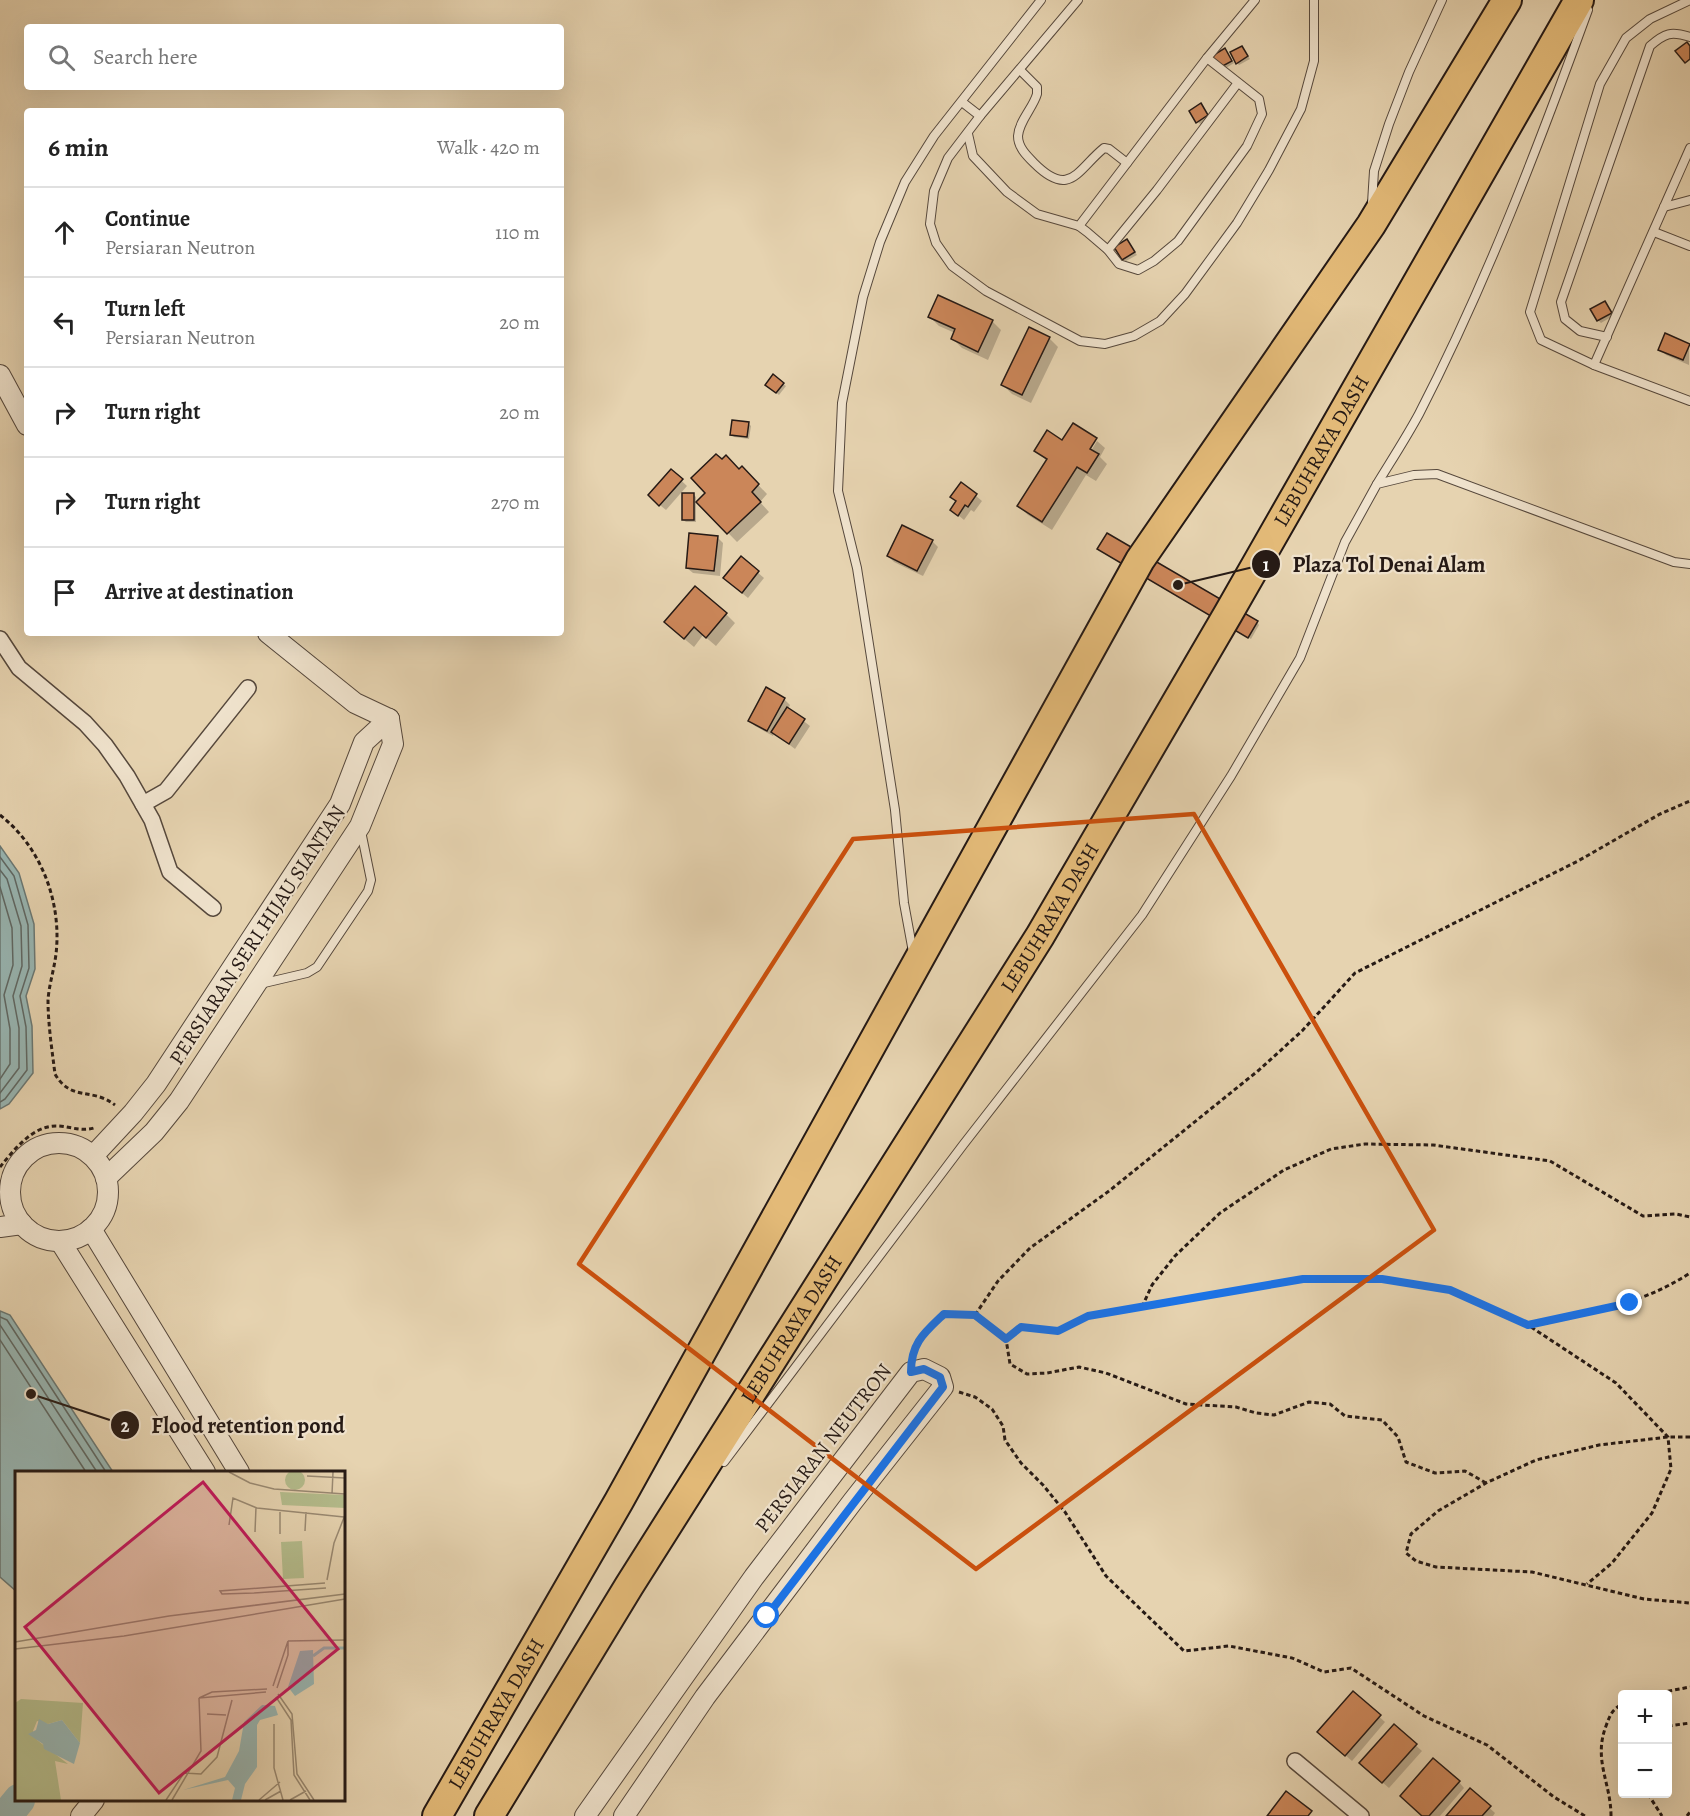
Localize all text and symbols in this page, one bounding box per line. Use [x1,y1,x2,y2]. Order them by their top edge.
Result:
search box [24,24,564,90]
icon: search [45,41,78,74]
text: Search here [93,42,198,72]
text: 6 min [48,130,109,165]
text: Walk · 420 m [437,134,540,161]
text: Continue [105,204,190,234]
icon: ahead [48,216,81,249]
text: 110 m [495,219,540,246]
text: Persiaran Neutron [105,234,255,261]
text: Turn left [105,294,185,324]
icon: left [48,306,81,339]
text: 20 m [499,309,540,336]
text: Persiaran Neutron [105,324,255,351]
street label: LEBUHRAYA DASH [1267,370,1376,532]
icon: right [48,396,81,429]
text: Turn right [105,397,201,427]
text: 20 m [499,399,540,426]
icon: right [48,486,81,519]
text: Turn right [105,487,201,517]
text: 270 m [491,489,540,516]
callout: Plaza Tol Denai Alam [1251,544,1498,584]
text: Plaza Tol Denai Alam [1292,550,1486,580]
text: 1 [1263,553,1270,577]
icon: arrive [48,576,81,609]
text: Arrive at destination [105,577,294,607]
street label: PERSIARAN SERI HIJAU SIANTAN [162,800,352,1070]
street label: LEBUHRAYA DASH [994,838,1105,998]
street label: LEBUHRAYA DASH [734,1250,849,1409]
route end [1616,1289,1642,1315]
street label: PERSIARAN NEUTRON [748,1358,898,1538]
callout: Flood retention pond [110,1405,357,1445]
text: Flood retention pond [151,1411,345,1441]
text: 2 [121,1414,130,1438]
inset map [15,1471,345,1801]
route start [753,1602,779,1628]
street label: LEBUHRAYA DASH [441,1633,551,1795]
map controls [1618,1690,1672,1798]
button: + [1618,1690,1672,1744]
button: − [1618,1744,1672,1798]

